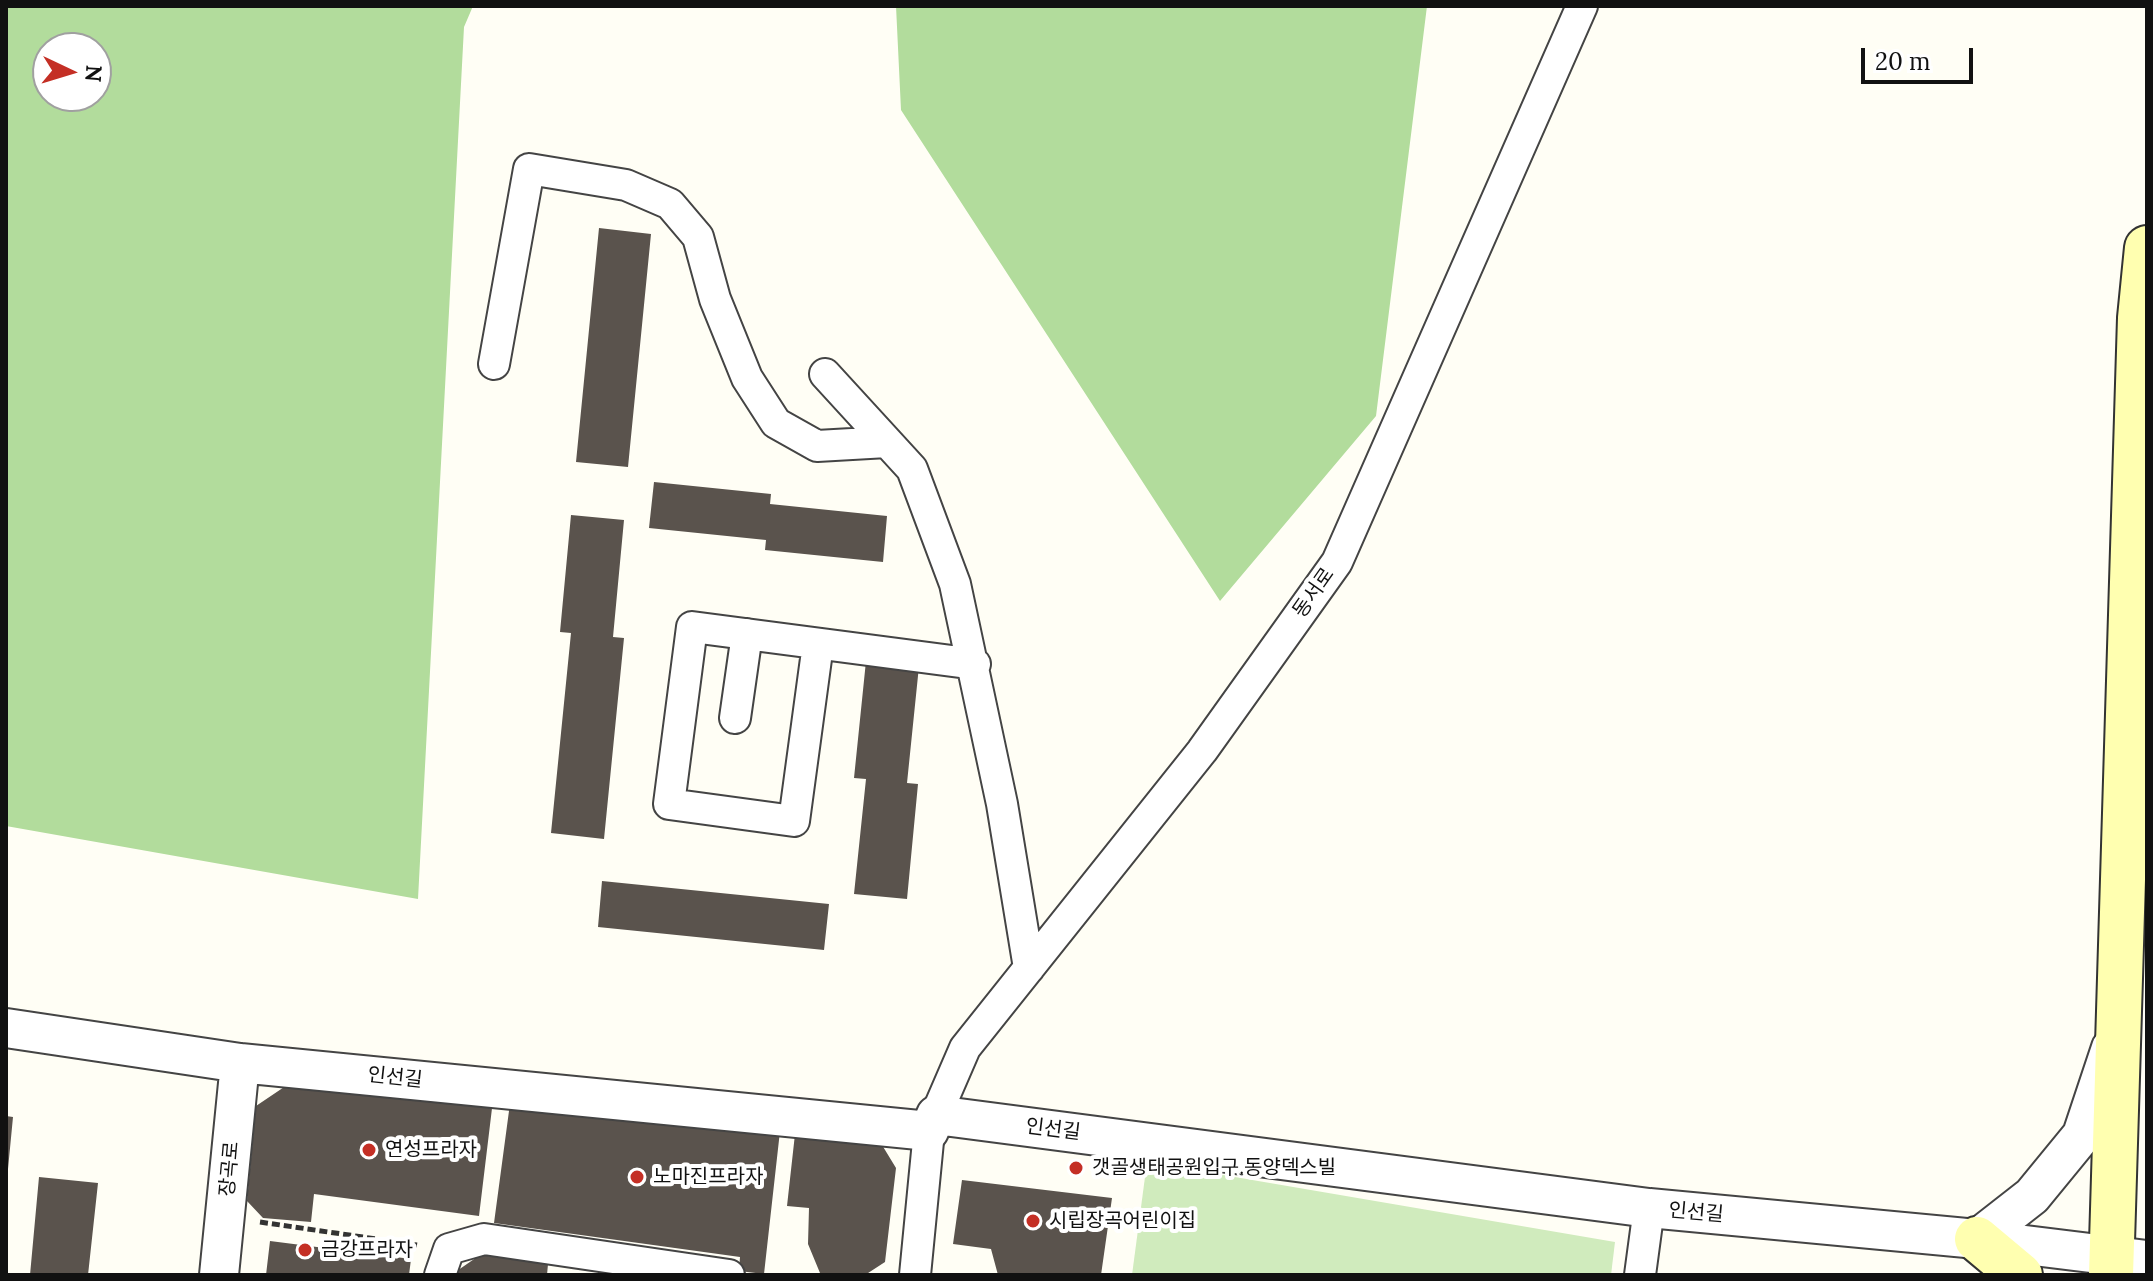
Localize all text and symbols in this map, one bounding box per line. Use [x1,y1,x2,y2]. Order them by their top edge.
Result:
north arrow [32,32,112,112]
scale bar [1865,32,1977,82]
text: 20 m [1875,46,1931,77]
text: N [79,64,109,83]
street label: 동서로 [1288,564,1340,622]
street label: 인선길 [366,1063,424,1093]
street label: 인선길 [1024,1115,1082,1145]
place label: 연성프라자 [385,1138,477,1162]
street label: 장곡로 [216,1140,244,1198]
marker: 연성프라자 [360,1141,378,1159]
place label: 갯골생태공원입구.동양덱스빌 [1092,1156,1336,1180]
marker: 갯골생태공원입구.동양덱스빌 [1067,1159,1085,1177]
place label: 노마진프라자 [653,1165,763,1189]
marker: 노마진프라자 [628,1168,646,1186]
street label: 인선길 [1667,1199,1725,1227]
place label: 시립장곡어린이집 [1049,1209,1196,1233]
marker: 시립장곡어린이집 [1024,1212,1042,1230]
place label: 금강프라자 [321,1238,413,1262]
marker: 금강프라자 [296,1241,314,1259]

